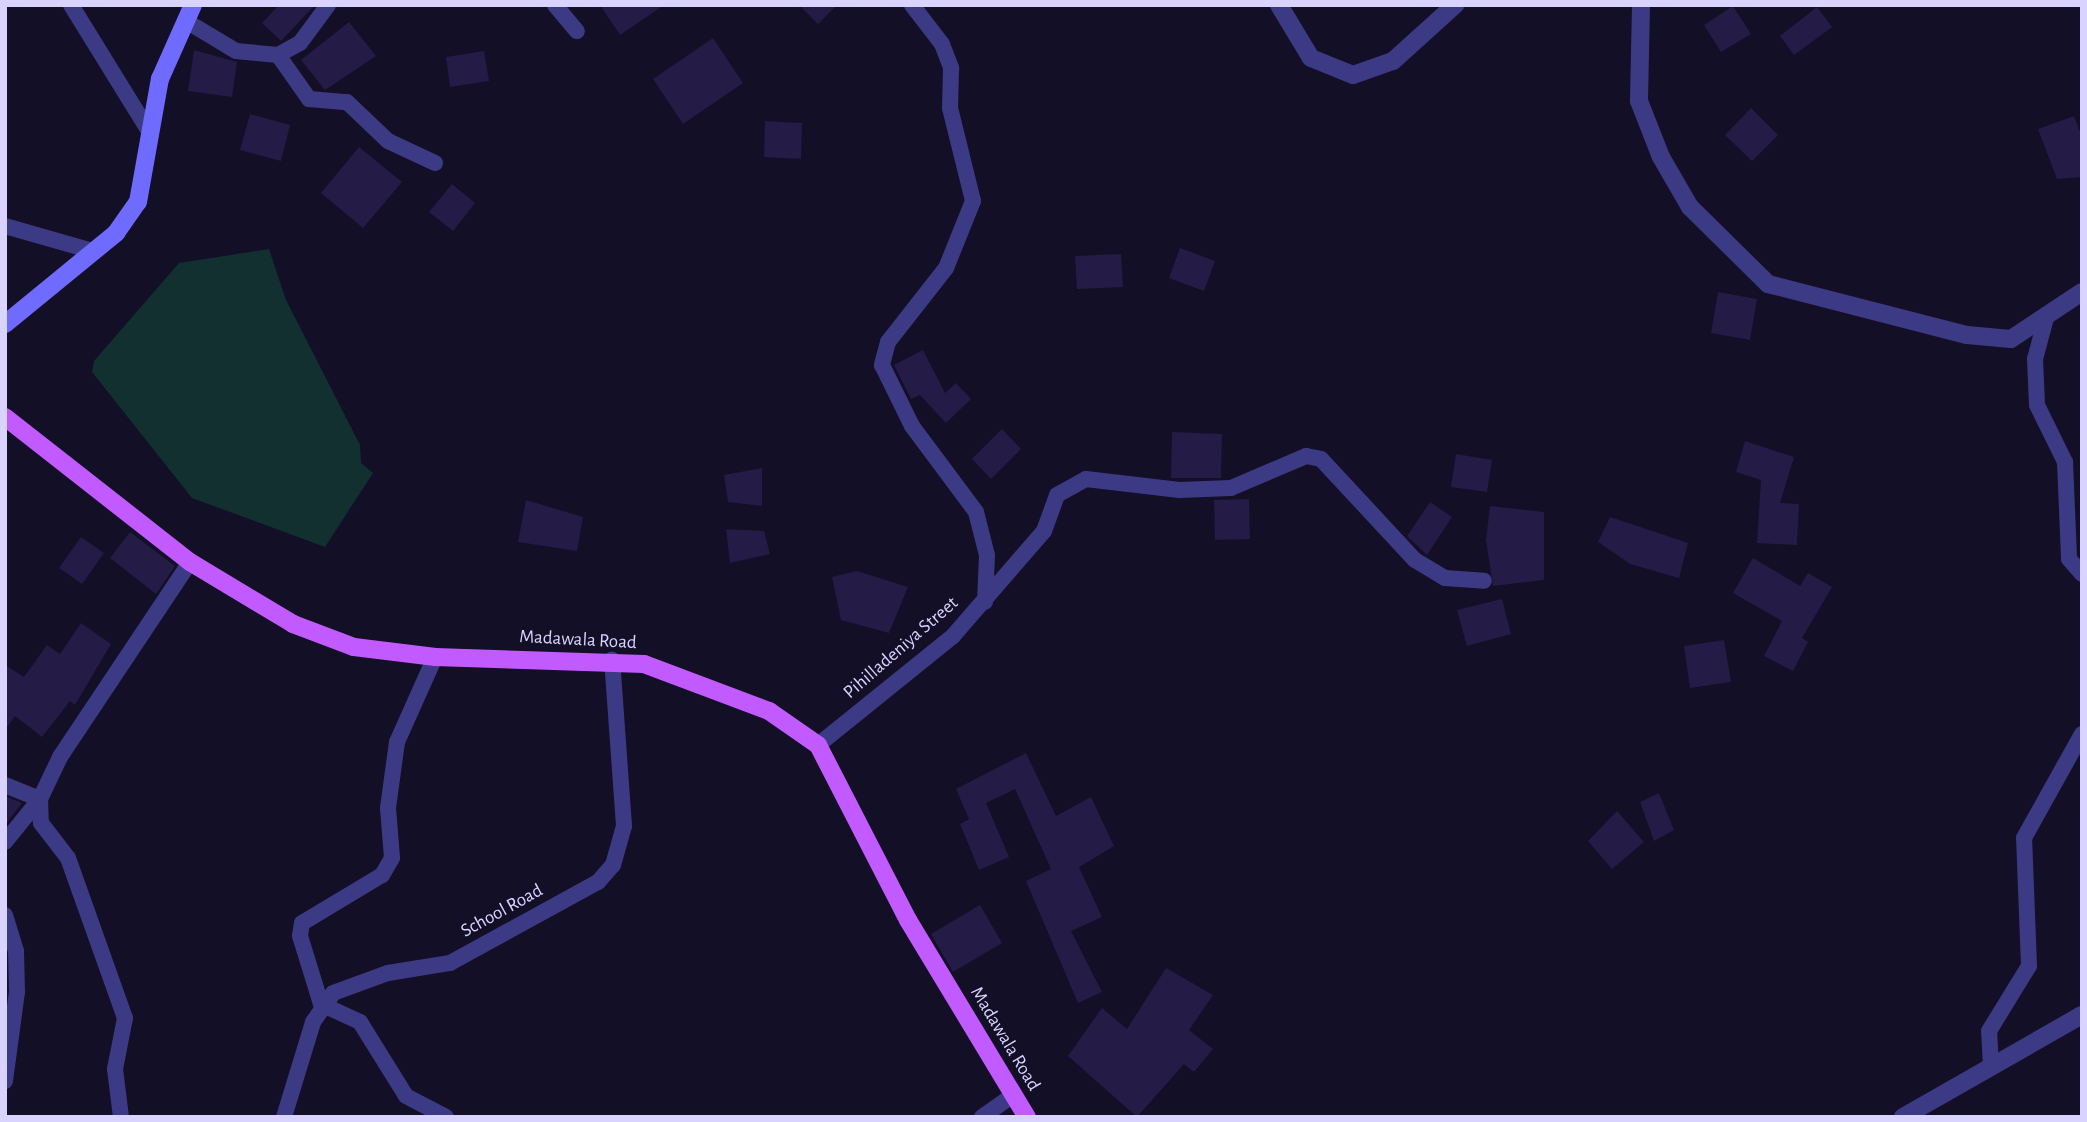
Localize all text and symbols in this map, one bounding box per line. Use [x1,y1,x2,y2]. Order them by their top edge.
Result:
street label: Pihilladeniya Street [839,592,963,704]
street label: Madawala Road [519,626,637,654]
street label: School Road [457,879,547,943]
street label: Madawala Road [965,983,1045,1095]

